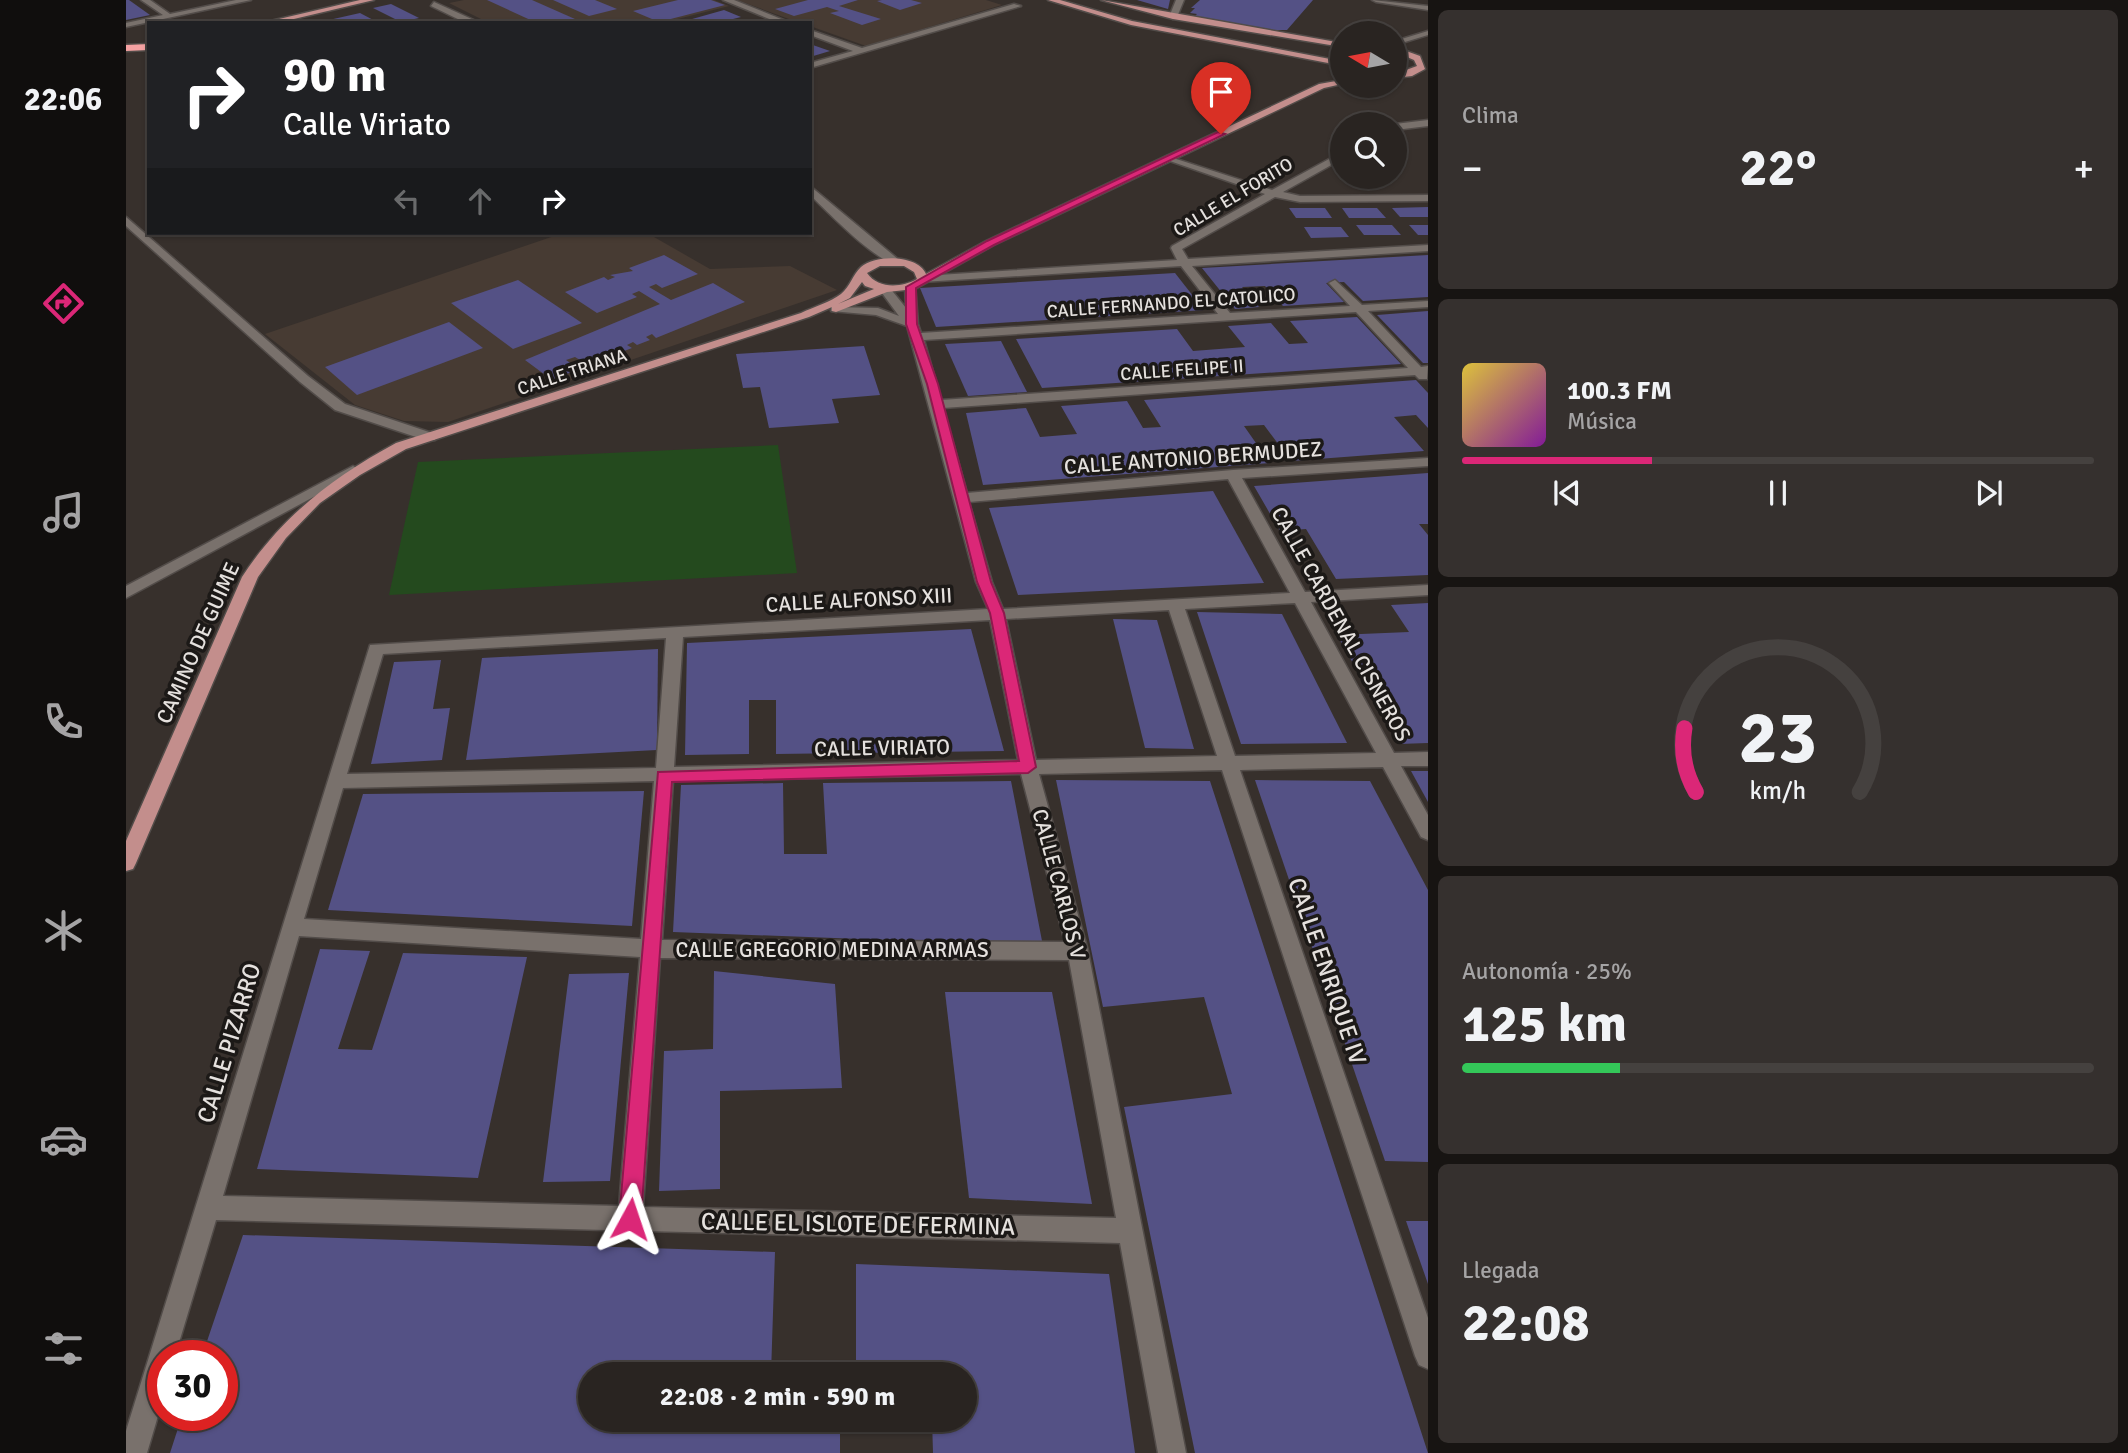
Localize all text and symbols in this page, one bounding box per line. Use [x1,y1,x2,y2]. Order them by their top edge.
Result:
north arrow [1330,21,1407,98]
map controls [1330,21,1407,189]
text: 90 m [283,45,386,105]
icon: right [168,49,259,140]
pin [1191,62,1251,134]
icon: arrive [1202,73,1240,111]
text: 22:06 [24,80,102,119]
text: Clima [1462,101,1519,130]
text: Calle Viriato [283,105,451,144]
button: search [1330,112,1407,189]
text: 22° [1740,136,1816,200]
text: − [1462,145,1483,192]
text: + [2073,145,2094,192]
street label: CALLE EL FORITO [1169,153,1297,241]
icon: left [388,182,426,220]
icon: ahead [461,182,499,220]
icon: right [534,182,572,220]
icon: directions [39,279,88,328]
street label: CALLE FERNANDO EL CATOLICO [1046,283,1296,323]
street label: CALLE TRIANA [515,344,629,400]
street label: CALLE FELIPE II [1120,355,1244,385]
text: 100.3 FM [1567,375,1672,407]
text: Música [1567,407,1637,436]
street label: CALLE ANTONIO BERMUDEZ [1063,436,1323,480]
icon: previous [1548,474,1586,512]
icon: pause [1759,474,1797,512]
icon: next [1970,474,2008,512]
icon: music [39,488,88,537]
street label: CALLE CARDENAL CISNEROS [1266,502,1416,746]
street label: CAMINO DE GUIME [151,558,245,728]
street label: CALLE ALFONSO XIII [765,582,953,618]
text: 23 [1739,695,1817,784]
icon: phone [39,697,88,746]
street label: CALLE VIRIATO [814,734,950,762]
text: km/h [1750,775,1806,806]
street label: CALLE CARLOS V [1026,806,1092,962]
street label: CALLE ENRIQUE IV [1281,874,1373,1068]
icon: climate [39,906,88,955]
street label: CALLE GREGORIO MEDINA ARMAS [675,937,989,963]
text: Autonomía · 25% [1462,957,1632,986]
street label: CALLE PIZARRO [190,959,268,1127]
text: 125 km [1462,992,1627,1056]
icon: car [39,1115,88,1164]
position arrow [593,1182,667,1256]
street label: CALLE EL ISLOTE DE FERMINA [701,1206,1016,1242]
text: Llegada [1462,1256,1539,1285]
text: 22:08 [1462,1291,1590,1355]
icon: filters [39,1324,88,1373]
speed limit sign: 30 [147,1340,238,1431]
text: 22:08 · 2 min · 590 m [660,1381,895,1413]

